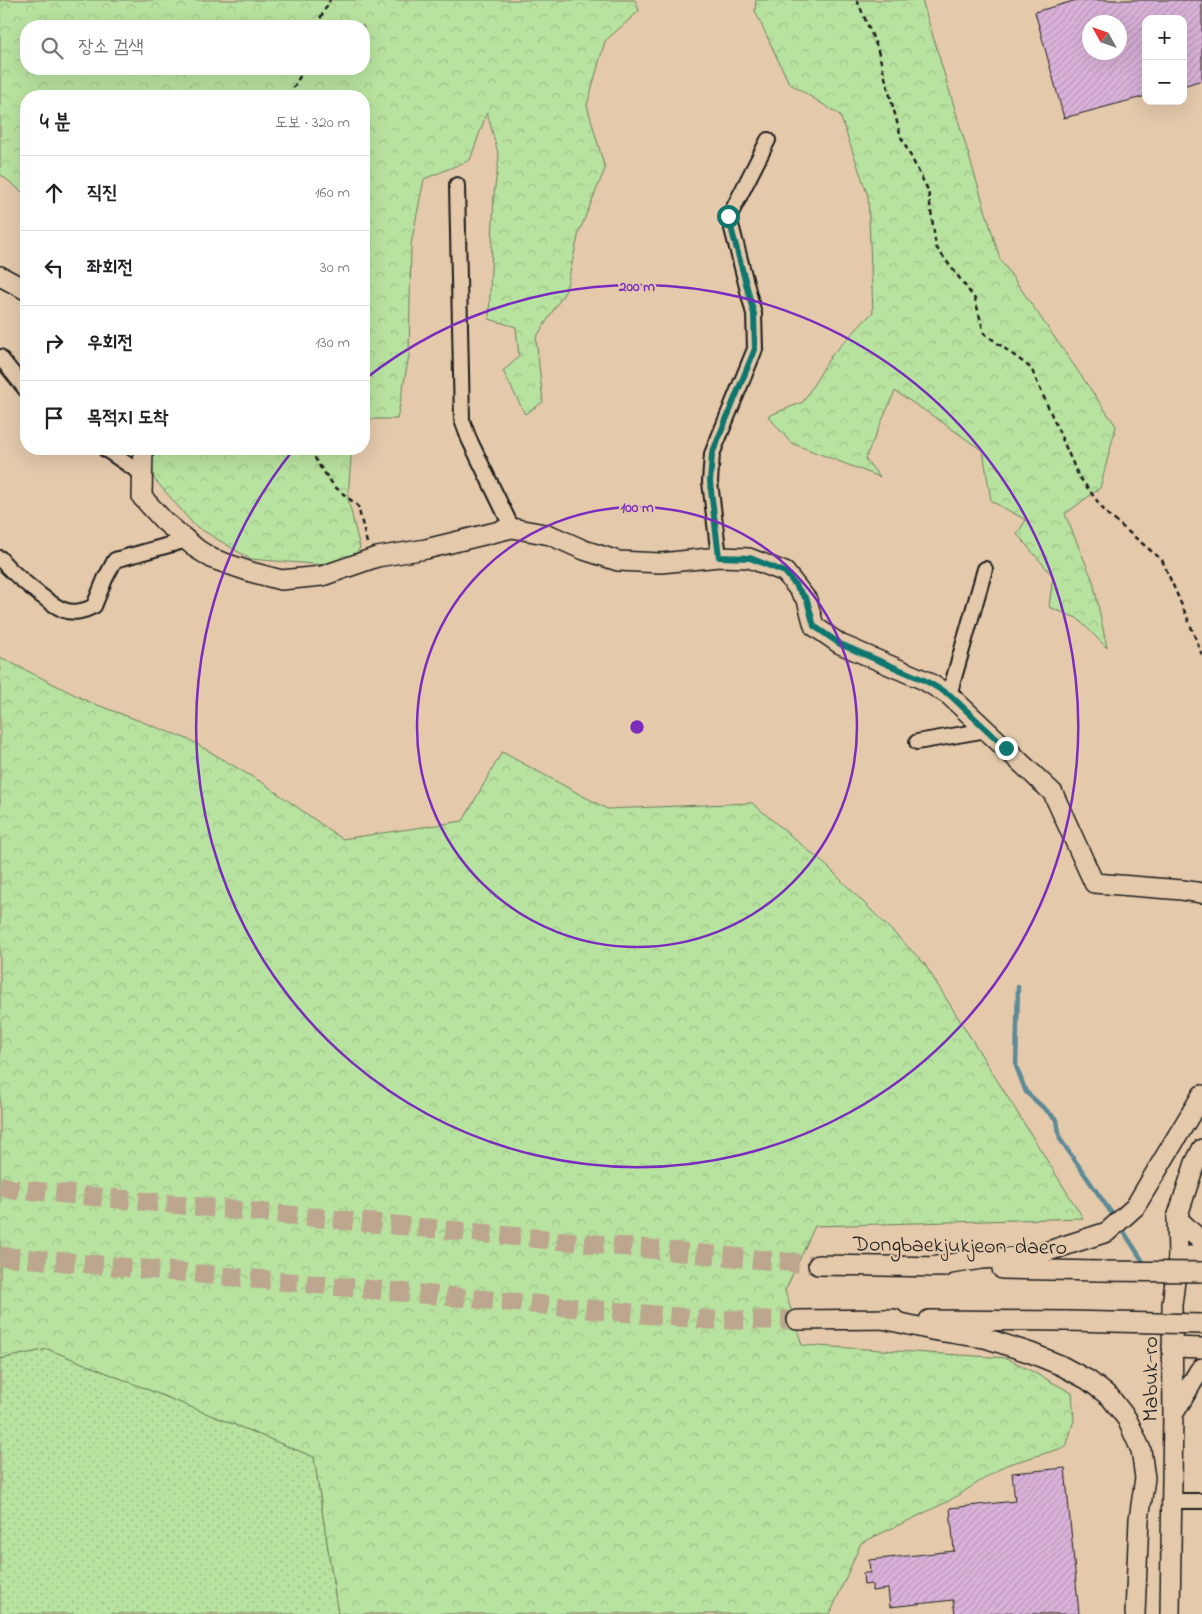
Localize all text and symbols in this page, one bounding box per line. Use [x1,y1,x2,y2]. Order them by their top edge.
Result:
north arrow [1082,15,1127,60]
map controls [1142,15,1187,105]
button: + [1142,15,1187,60]
search box [20,20,370,75]
icon: search [38,34,66,62]
text: 장소 검색 [78,34,144,61]
button: − [1142,60,1187,105]
text: 4 분 [40,108,71,138]
text: 도보 · 320 m [275,111,350,135]
icon: ahead [40,179,68,207]
text: 직진 [87,180,118,207]
text: 160 m [315,181,350,205]
route start [717,205,740,228]
icon: left [40,254,68,282]
text: 좌회전 [87,255,133,282]
text: 30 m [320,256,350,280]
text: 200 m [618,276,655,298]
icon: right [40,329,68,357]
text: 우회전 [87,330,133,357]
text: 130 m [315,331,350,355]
icon: arrive [40,404,68,432]
text: 목적지 도착 [87,405,168,432]
text: 100 m [620,497,654,519]
centre of rings [628,718,646,736]
route end [995,737,1018,760]
street label: Dongbaekjukjeon-daero [852,1229,1067,1266]
street label: Mabuk-ro [1136,1336,1168,1422]

